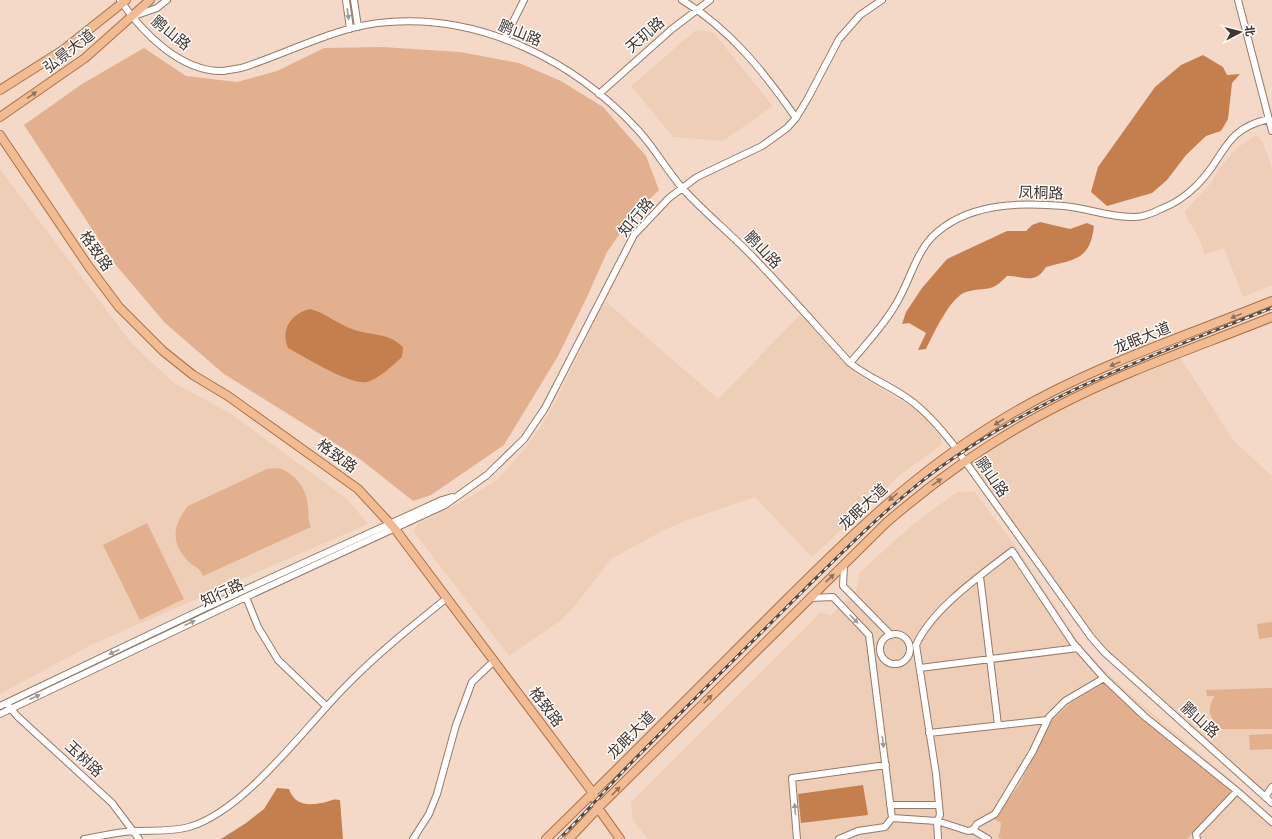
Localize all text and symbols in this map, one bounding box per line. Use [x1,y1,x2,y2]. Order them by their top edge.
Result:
one-way arrow [345,8,351,21]
street label: 鹏山路 [148,11,195,53]
north arrow [1220,12,1260,52]
street label: 天玑路 [621,13,667,56]
street label: 鹏山路 [496,15,545,49]
text: 北 [1243,24,1258,37]
street label: 弘景大道 [39,25,98,76]
one-way arrow [27,91,38,99]
street label: 凤桐路 [1018,182,1064,202]
street label: 知行路 [614,193,657,239]
street label: 格致路 [77,227,117,274]
street label: 鹏山路 [742,227,786,272]
one-way arrow [1229,313,1241,319]
street label: 龙眠大道 [1110,317,1173,357]
one-way arrow [1108,361,1120,367]
one-way arrow [993,418,1005,425]
street label: 格致路 [314,435,361,476]
street label: 鹏山路 [973,453,1013,500]
one-way arrow [932,478,942,486]
street label: 龙眠大道 [834,479,890,533]
one-way arrow [888,493,899,502]
one-way arrow [825,573,835,583]
street label: 知行路 [197,574,246,610]
one-way arrow [849,614,859,624]
one-way arrow [185,620,196,626]
one-way arrow [109,649,120,655]
street label: 格致路 [526,683,568,730]
one-way arrow [29,694,41,700]
one-way arrow [703,694,713,704]
street label: 鹏山路 [1178,698,1223,741]
street label: 龙眠大道 [603,707,658,762]
street label: 玉树路 [62,736,107,780]
one-way arrow [880,736,886,748]
one-way arrow [611,786,621,796]
one-way arrow [791,803,798,815]

